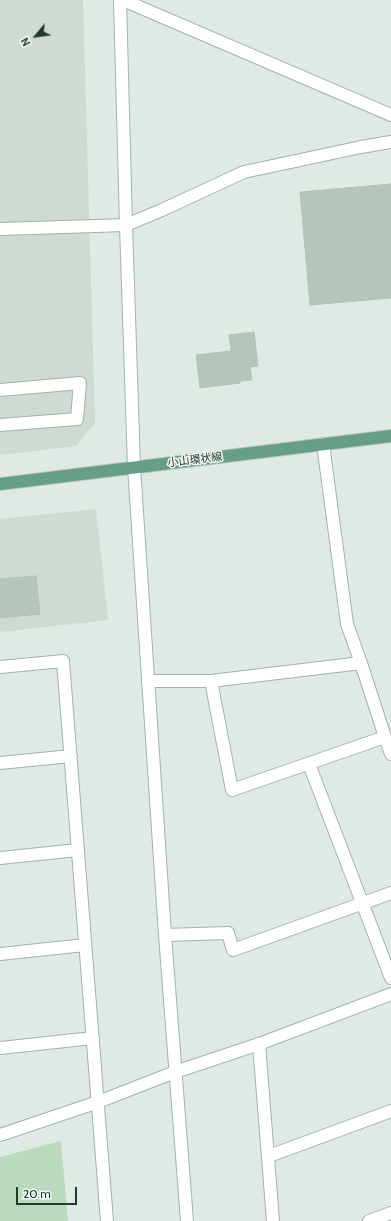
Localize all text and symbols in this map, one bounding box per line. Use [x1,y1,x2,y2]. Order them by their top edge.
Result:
north arrow [16,16,56,56]
text: N [17,35,34,49]
street label: 小山環状線 [167,450,223,470]
scale bar [18,1179,79,1205]
text: 20 m [23,1186,51,1201]

